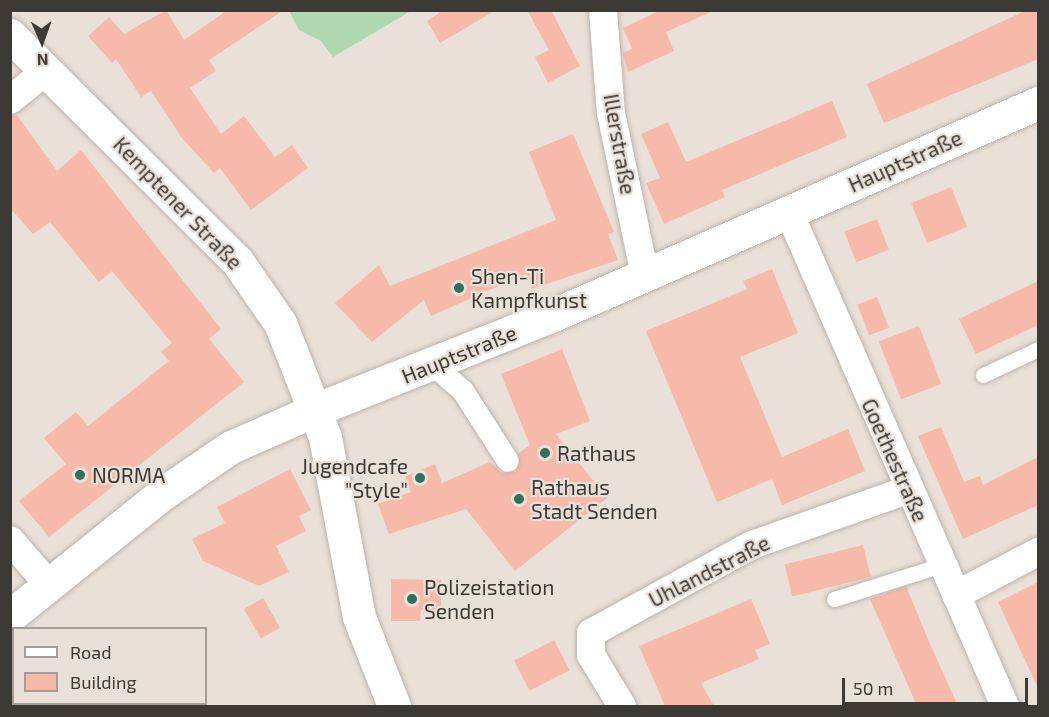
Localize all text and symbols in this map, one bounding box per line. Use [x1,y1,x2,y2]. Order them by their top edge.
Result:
north arrow [12,12,72,72]
text: N [37,51,49,70]
street label: Illerstraße [599,92,641,196]
street label: Hauptstraße [844,125,966,197]
street label: Kemptener Straße [108,131,248,275]
place label: Shen-Ti Kampfkunst [471,263,587,313]
marker: Shen-Ti Kampfkunst [452,281,466,295]
street label: Hauptstraße [398,320,520,388]
street label: Goethestraße [857,395,933,525]
place label: Rathaus [557,440,636,466]
marker: Rathaus [538,446,552,460]
place label: Jugendcafe "Style" [301,453,408,503]
place label: NORMA [92,462,165,488]
marker: NORMA [73,468,87,482]
marker: Jugendcafe "Style" [413,471,427,485]
place label: Rathaus Stadt Senden [531,474,658,524]
marker: Rathaus Stadt Senden [512,492,526,506]
street label: Uhlandstraße [644,530,774,612]
place label: Polizeistation Senden [424,574,554,624]
marker: Polizeistation Senden [405,592,419,606]
legend [12,627,207,705]
text: Road [70,641,111,663]
scale bar [845,666,1031,704]
text: Building [70,671,137,693]
text: 50 m [853,677,893,699]

